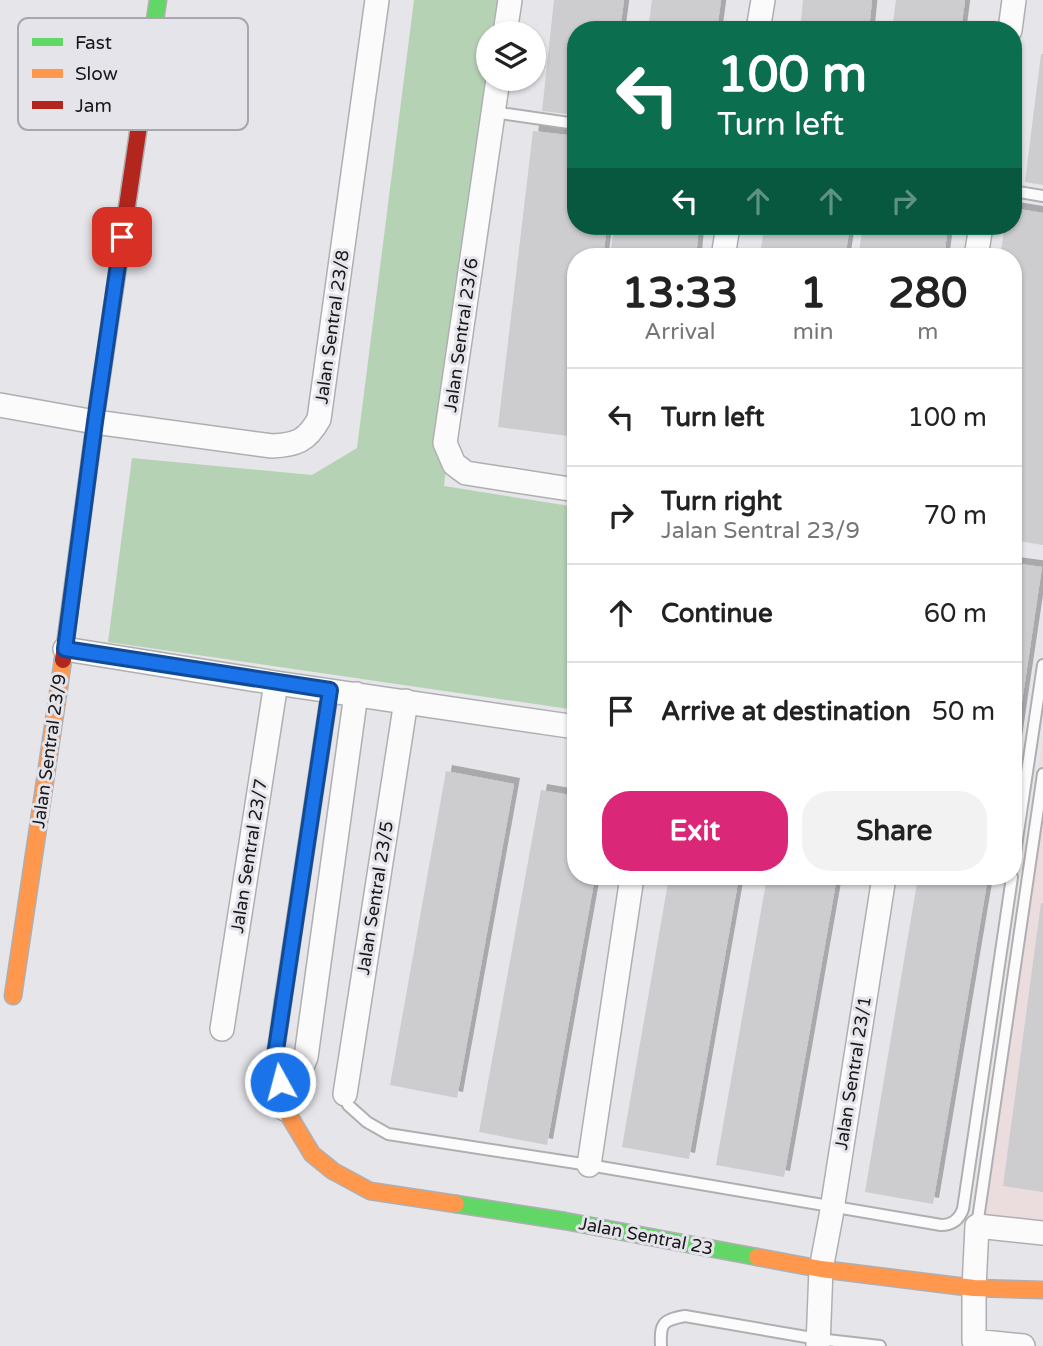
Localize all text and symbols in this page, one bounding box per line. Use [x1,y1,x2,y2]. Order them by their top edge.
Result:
legend [18,18,248,130]
map controls [476,21,546,91]
button: layers [476,21,546,91]
text: Fast [75,32,112,54]
text: 100 m [717,46,867,105]
icon: left [602,49,693,140]
text: Slow [75,63,118,85]
text: Jam [75,95,112,117]
text: Turn left [717,106,844,144]
icon: left [666,182,704,220]
icon: ahead [739,182,777,220]
icon: ahead [812,182,850,220]
icon: right [885,182,923,220]
pin [92,207,152,267]
icon: arrive [103,218,141,256]
street label: Jalan Sentral 23/8 [310,249,354,405]
street label: Jalan Sentral 23/6 [439,256,483,414]
text: 13:33 [622,268,738,319]
text: 1 [800,268,826,319]
text: 280 [888,268,967,319]
text: Arrival [644,318,715,346]
text: min [793,318,834,346]
text: m [917,318,938,346]
icon: left [602,398,640,436]
text: Turn left [661,402,764,433]
text: 100 m [907,402,987,433]
text: Turn right [661,486,782,517]
icon: right [602,496,640,534]
text: 70 m [924,500,987,531]
text: Jalan Sentral 23/9 [661,517,860,545]
icon: ahead [602,594,640,632]
text: Continue [661,598,773,629]
text: 60 m [924,598,987,629]
street label: Jalan Sentral 23/9 [27,672,71,830]
icon: arrive [602,692,640,730]
text: Arrive at destination [661,696,911,727]
text: 50 m [932,696,995,727]
street label: Jalan Sentral 23/7 [226,777,272,935]
button: Exit [602,791,788,871]
button: Share [802,791,987,871]
street label: Jalan Sentral 23/5 [352,819,398,977]
street label: Jalan Sentral 23/1 [830,994,876,1152]
position arrow [243,1045,317,1119]
street label: Jalan Sentral 23 [577,1212,715,1260]

